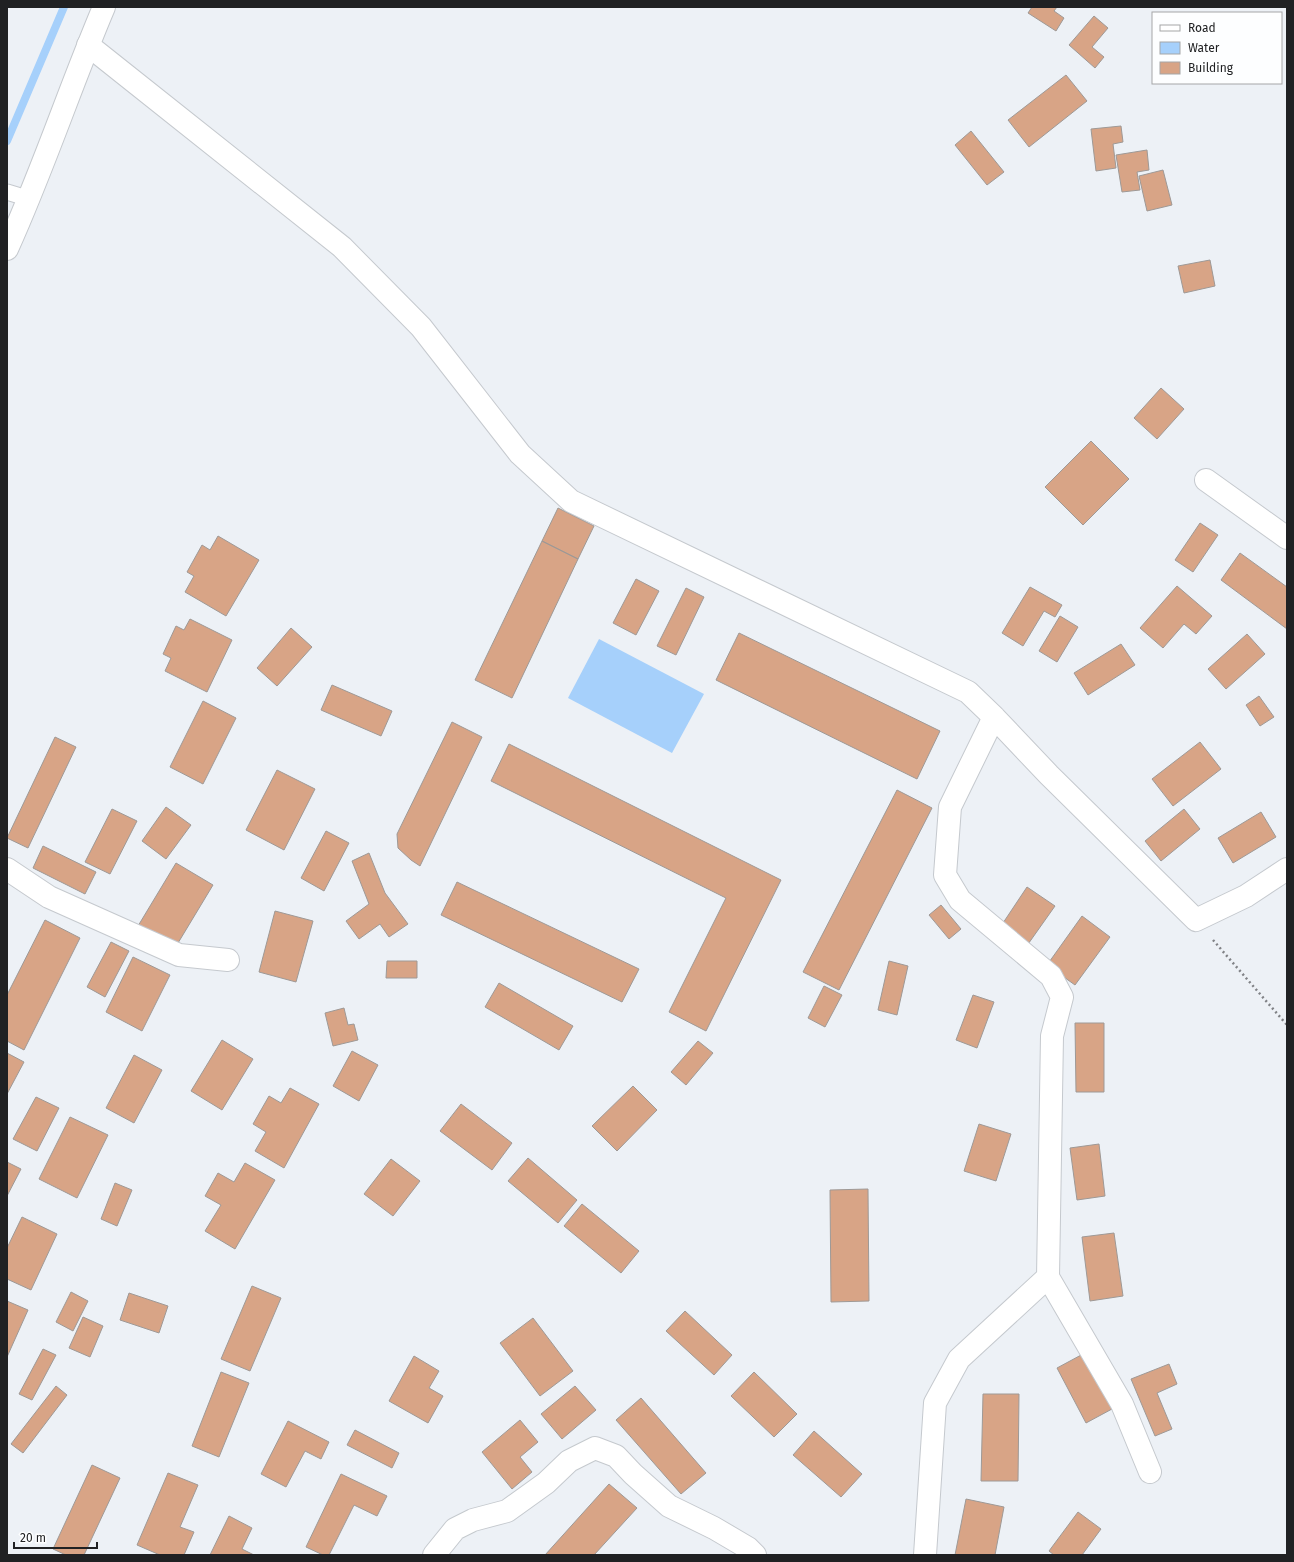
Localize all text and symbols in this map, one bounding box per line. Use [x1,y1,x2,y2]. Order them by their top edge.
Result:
legend [1152,12,1282,84]
text: Road [1188,21,1216,35]
text: Water [1188,41,1220,55]
text: Building [1188,61,1234,75]
scale bar [14,1524,97,1550]
text: 20 m [20,1531,46,1545]

